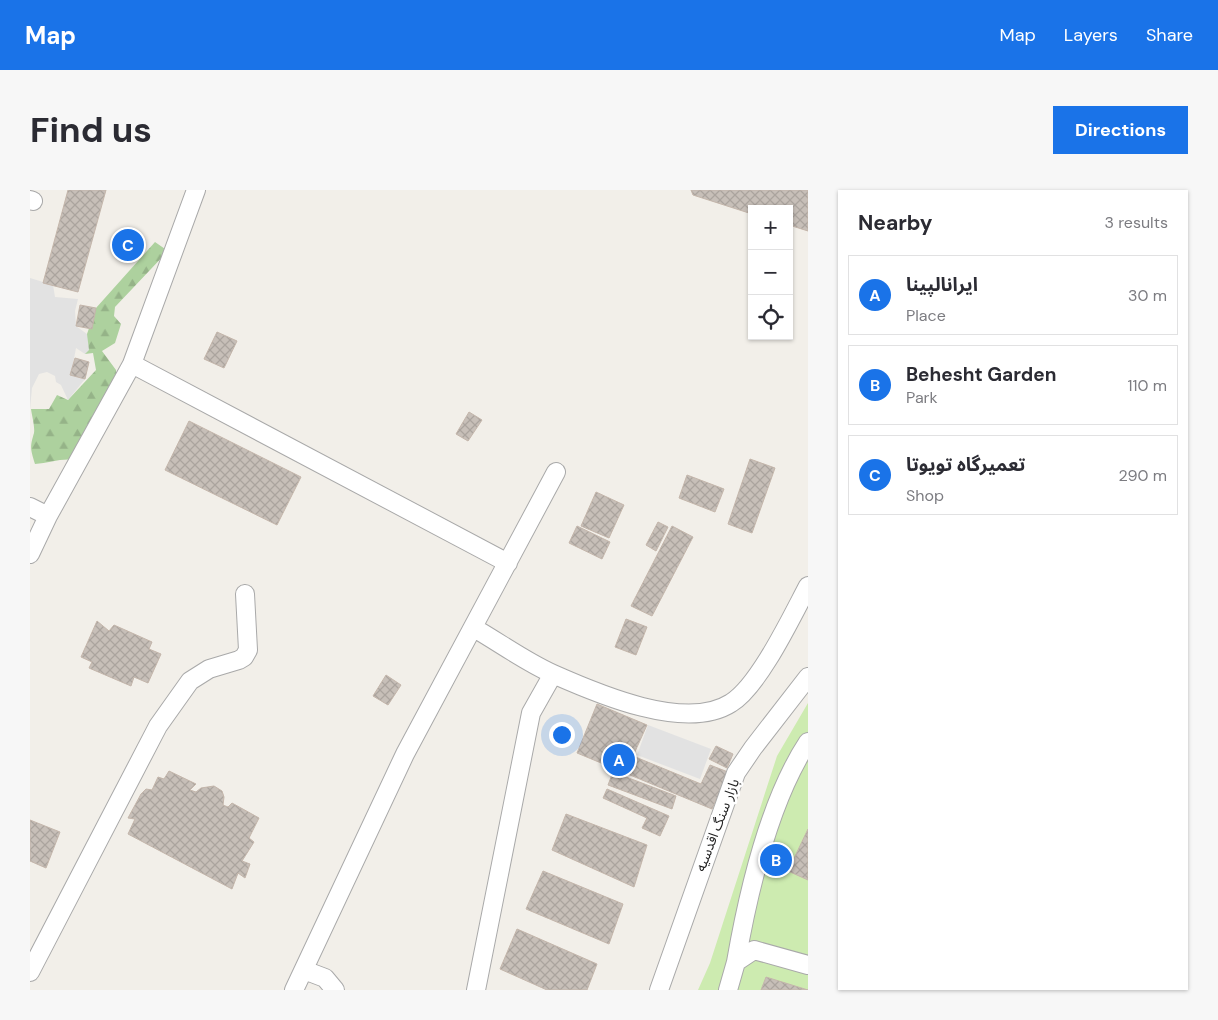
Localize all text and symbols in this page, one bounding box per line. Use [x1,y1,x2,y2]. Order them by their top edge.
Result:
text: Map [25,20,76,51]
text: Map [1000,23,1036,47]
text: Layers [1064,23,1118,47]
text: Share [1146,23,1193,47]
button: Directions [1053,106,1188,154]
text: Find us [30,107,152,153]
map controls [748,205,793,340]
button: + [748,205,793,250]
text: Nearby [858,209,932,237]
text: 3 results [1105,212,1168,233]
pin: C [112,226,144,264]
button: − [748,250,793,295]
text: ایرانالپینا [906,272,978,297]
text: A [869,285,881,306]
text: 30 m [1128,285,1167,306]
button: locate [748,295,793,340]
text: Place [906,305,946,326]
text: Behesht Garden [906,362,1056,387]
text: B [870,375,880,396]
text: 110 m [1128,375,1167,396]
text: Park [906,387,938,408]
text: تعمیرگاه تویوتا [906,452,1025,477]
text: C [869,465,881,486]
text: 290 m [1118,465,1167,486]
text: Shop [906,485,944,506]
your location [549,722,575,748]
pin: A [603,741,635,779]
street label: بازار سنگ اقدسیه [691,776,743,874]
pin: B [760,841,792,879]

